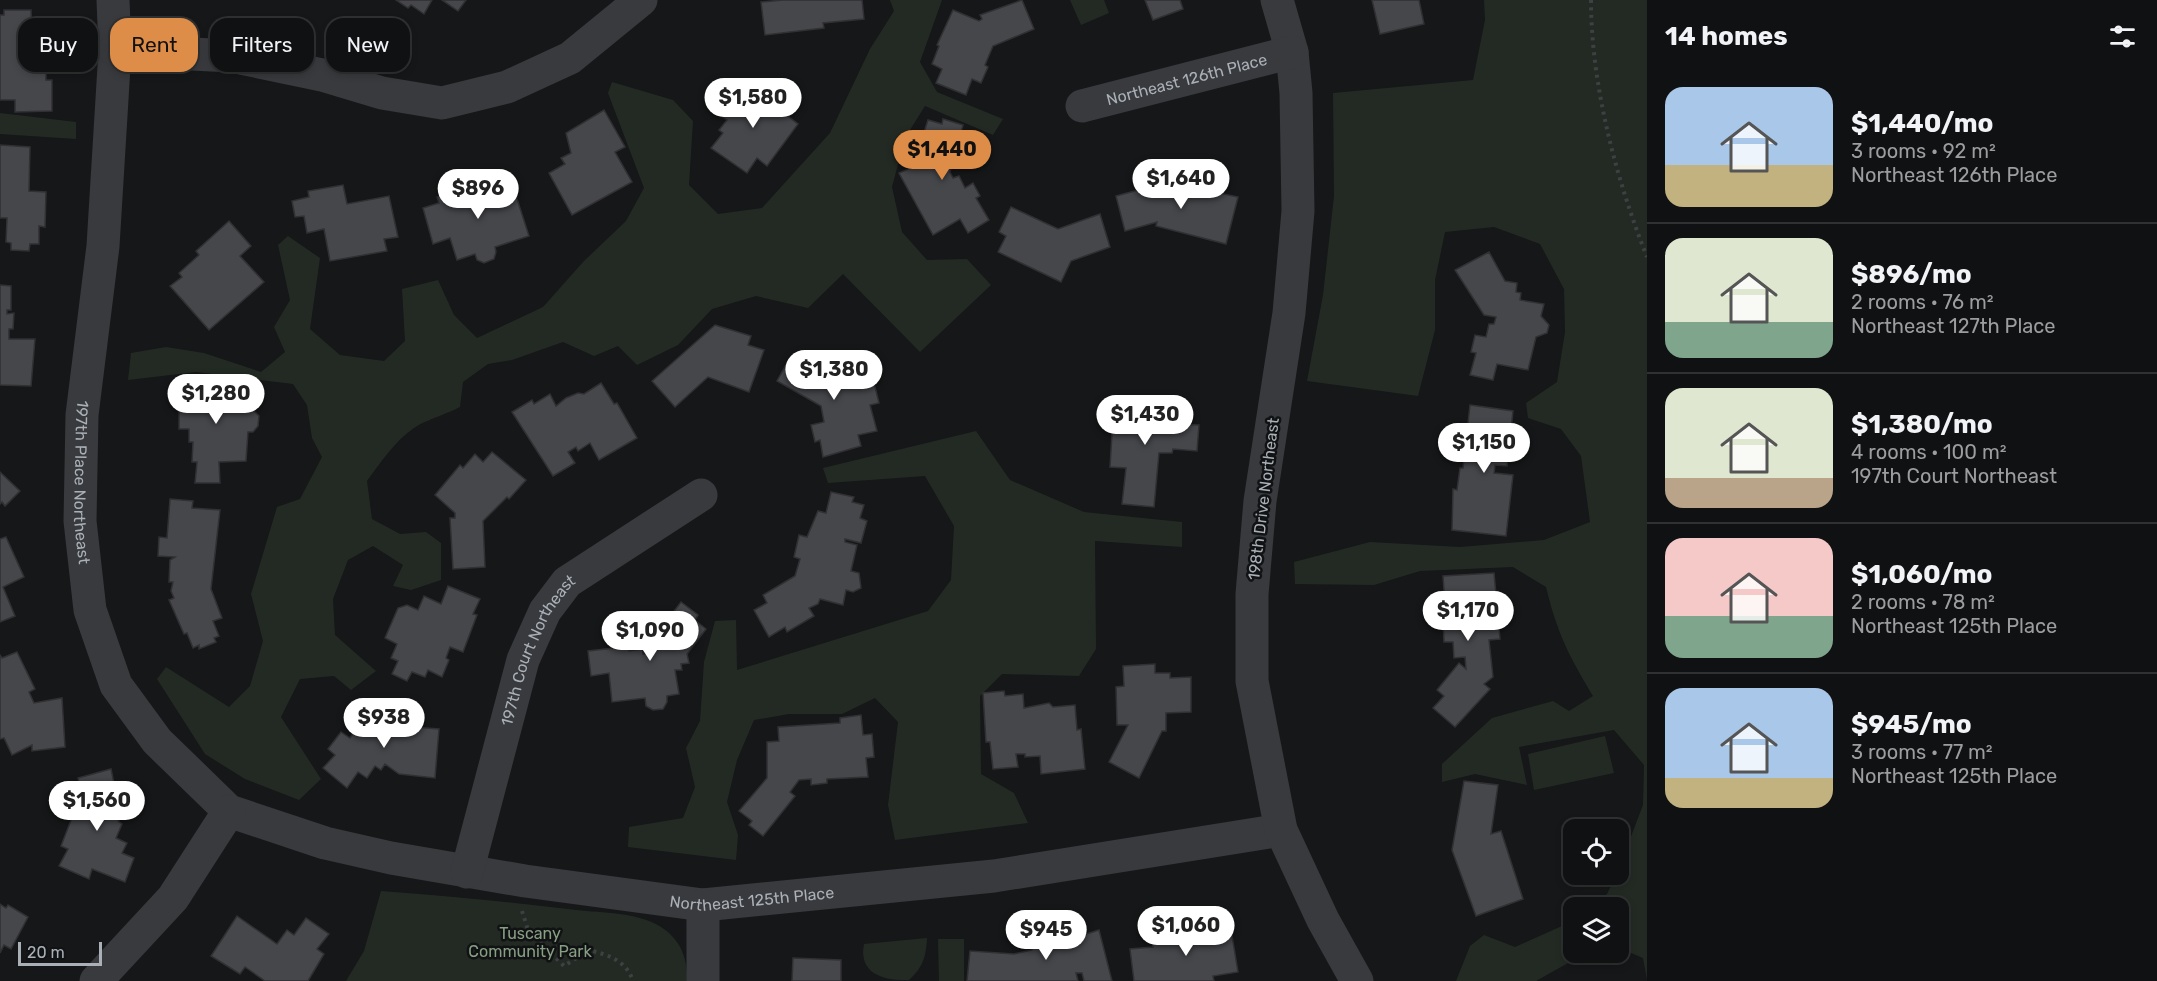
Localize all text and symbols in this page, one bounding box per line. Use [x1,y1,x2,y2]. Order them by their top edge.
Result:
chip: Buy [18,18,98,72]
chip: Rent [110,18,198,72]
chip: Filters [210,18,314,72]
chip: New [326,18,410,72]
icon: filters [2106,20,2139,53]
text: 14 homes [1665,21,1788,52]
street label: Northeast 126th Place [1104,50,1269,109]
pin: $1,580 [704,78,802,129]
text: $1,580 [719,85,787,109]
text: $1,440/mo [1851,108,1993,139]
icon: home [1713,111,1785,183]
pin: $1,440 [893,130,991,181]
text: $1,440 [907,137,977,161]
text: 3 rooms · 92 m² [1851,139,1996,163]
pin: $1,640 [1132,159,1230,210]
text: Northeast 126th Place [1851,163,2057,187]
text: $1,640 [1146,166,1216,190]
pin: $896 [442,169,514,220]
text: $896 [452,176,504,200]
text: $896/mo [1851,259,1972,290]
icon: home [1713,262,1785,334]
text: 2 rooms · 76 m² [1851,290,1994,314]
text: Northeast 127th Place [1851,314,2056,338]
pin: $1,380 [785,350,883,401]
text: $1,380 [799,357,869,381]
pin: $1,280 [167,374,265,425]
text: $1,280 [182,381,251,405]
pin: $1,430 [1096,395,1194,446]
street label: 197th Place Northeast [70,399,94,565]
text: $1,430 [1110,402,1180,426]
text: $1,380/mo [1851,409,1993,440]
icon: home [1713,412,1785,484]
street label: 198th Drive Northeast [1244,417,1283,581]
pin: $1,150 [1435,423,1533,474]
text: $1,150 [1452,430,1516,454]
text: 4 rooms · 100 m² [1851,440,2007,464]
text: 197th Court Northeast [1851,464,2057,488]
text: $1,060/mo [1851,559,1992,590]
icon: home [1713,562,1785,634]
street label: 197th Court Northeast [497,571,578,728]
text: 2 rooms · 78 m² [1851,590,1995,614]
pin: $1,170 [1419,591,1517,642]
text: $1,170 [1437,598,1499,622]
pin: $1,090 [601,611,699,662]
text: Northeast 125th Place [1851,614,2057,638]
text: $1,090 [616,618,684,642]
pin: $938 [348,698,420,749]
text: $938 [358,705,410,729]
text: $945/mo [1851,709,1972,740]
icon: home [1713,712,1785,784]
text: 3 rooms · 77 m² [1851,740,1993,764]
text: Northeast 125th Place [1851,764,2057,788]
pin: $1,560 [48,781,146,832]
text: $1,560 [63,788,131,812]
map controls [1563,819,1629,963]
button: locate [1563,819,1629,885]
street label: Northeast 125th Place [668,883,835,915]
button: layers [1563,897,1629,963]
pin: $1,060 [1137,906,1235,957]
pin: $945 [1010,910,1082,961]
text: $1,060 [1152,913,1220,937]
text: $945 [1020,917,1072,941]
park label: Tuscany Community Park [468,924,592,961]
scale bar [18,939,102,966]
text: 20 m [27,943,65,962]

